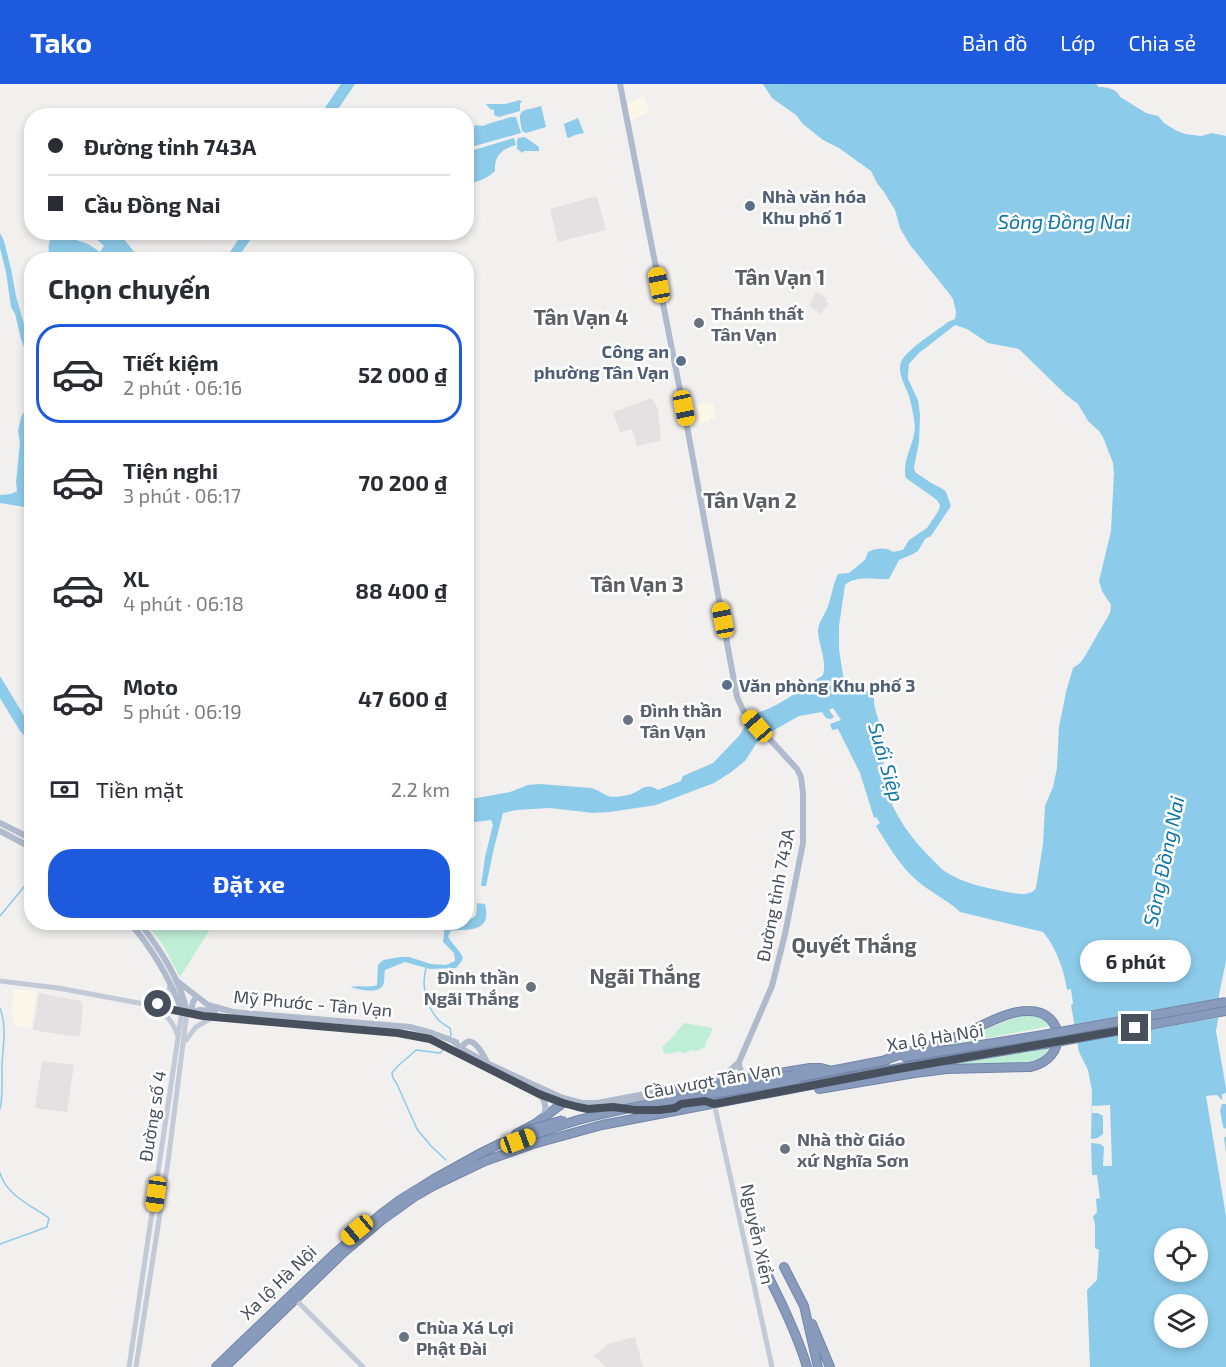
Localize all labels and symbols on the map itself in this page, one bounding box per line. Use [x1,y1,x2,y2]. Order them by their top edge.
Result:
place label: Nhà văn hóa Khu phố 1 [762,185,866,228]
marker: Nhà văn hóa Khu phố 1 [743,199,757,213]
water label: Sông Đồng Nai [998,209,1130,233]
district label: Tân Vạn 1 [735,264,825,289]
car [647,266,671,304]
place label: Thánh thất Tân Vạn [711,302,805,345]
district label: Tân Vạn 4 [534,304,628,329]
marker: Thánh thất Tân Vạn [692,316,706,330]
place label: Công an phường Tân Vạn [534,340,669,383]
marker: Công an phường Tân Vạn [674,354,688,368]
car [671,389,697,427]
district label: Tân Vạn 2 [703,487,797,512]
district label: Tân Vạn 3 [590,571,684,596]
car [711,601,735,639]
place label: Văn phòng Khu phố 3 [739,674,916,696]
marker: Văn phòng Khu phố 3 [720,678,734,692]
place label: Đình thần Tân Vạn [640,699,722,742]
car [738,707,776,745]
marker: Đình thần Tân Vạn [621,713,635,727]
water label: Suối Siệp [864,719,910,805]
water label: Sông Đồng Nai [1137,794,1189,928]
street label: Đường tỉnh 743A [751,826,799,963]
district label: Quyết Thắng [791,932,917,958]
callout: 6 phút [1080,941,1190,983]
district label: Ngãi Thắng [589,963,701,988]
place label: Đình thần Ngãi Thắng [424,966,520,1009]
marker: Đình thần Ngãi Thắng [524,980,538,994]
street label: Mỹ Phước - Tân Vạn [233,985,393,1021]
route start [144,990,171,1017]
route end [1121,1014,1148,1041]
street label: Xa lộ Hà Nội [885,1018,985,1056]
street label: Cầu vượt Tân Vạn [642,1057,782,1103]
street label: Đường số 4 [134,1069,170,1163]
car [498,1126,538,1156]
place label: Nhà thờ Giáo xứ Nghĩa Sơn [797,1128,909,1171]
marker: Nhà thờ Giáo xứ Nghĩa Sơn [778,1142,792,1156]
car [145,1175,167,1213]
street label: Nguyễn Xiển [737,1182,779,1286]
car [337,1212,377,1248]
street label: Xa lộ Hà Nội [235,1240,321,1324]
place label: Chùa Xá Lợi Phật Đài [416,1316,514,1359]
marker: Chùa Xá Lợi Phật Đài [397,1330,411,1344]

